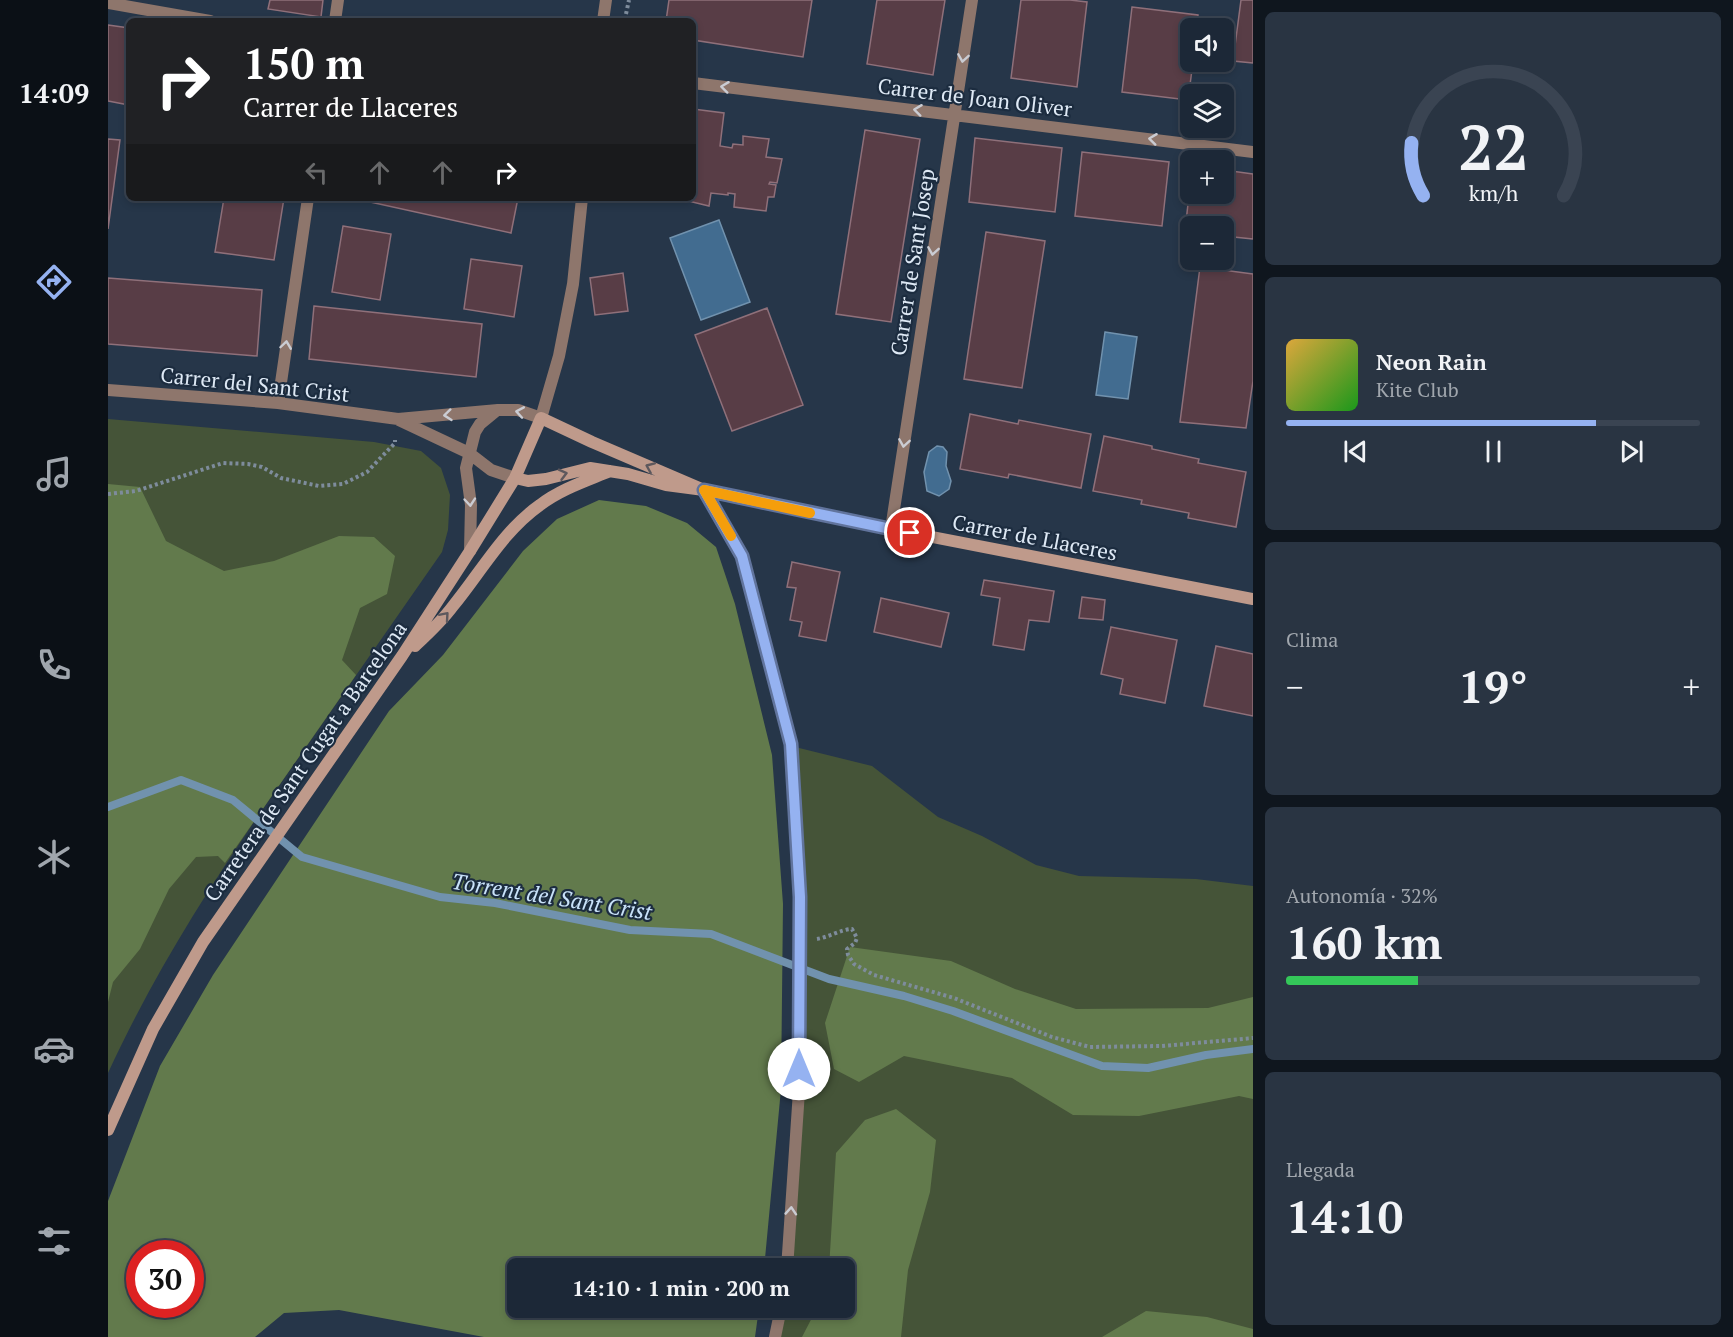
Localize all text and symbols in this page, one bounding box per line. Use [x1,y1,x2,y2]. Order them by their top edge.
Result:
map controls [1180,18,1234,270]
button: sound [1180,18,1234,72]
text: 150 m [243,35,364,91]
icon: right [144,42,222,120]
one-way arrow [957,52,970,62]
street label: Carrer de Joan Oliver [876,71,1074,123]
text: 14:09 [19,75,89,111]
one-way arrow [720,81,729,93]
button: layers [1180,84,1234,138]
text: Carrer de Llaceres [243,89,458,125]
one-way arrow [914,104,923,116]
text: 22 [1458,105,1528,188]
one-way arrow [1149,133,1158,146]
button: + [1180,150,1234,204]
icon: left [300,156,333,189]
icon: ahead [363,156,396,189]
icon: ahead [426,156,459,189]
icon: right [489,156,522,189]
street label: Carrer de Sant Josep [883,166,941,357]
text: km/h [1468,179,1518,207]
button: − [1180,216,1234,270]
one-way arrow [928,246,940,255]
icon: directions [33,261,75,303]
one-way arrow [280,340,292,350]
text: Neon Rain [1376,347,1487,376]
street label: Carrer del Sant Crist [159,360,351,408]
text: Kite Club [1376,376,1459,403]
one-way arrow [516,406,525,418]
one-way arrow [444,408,453,420]
icon: previous [1339,435,1372,468]
icon: pause [1477,435,1510,468]
icon: next [1615,435,1648,468]
one-way arrow [898,439,910,448]
icon: music [33,453,75,495]
one-way arrow [646,463,657,475]
one-way arrow [557,469,568,481]
one-way arrow [463,497,476,507]
pin [884,507,935,558]
street label: Carrer de Llaceres [950,507,1120,567]
icon: arrive [893,516,926,549]
one-way arrow [438,612,449,623]
street label: Carretera de Sant Cugat a Barcelona [197,615,413,907]
text: Clima [1286,626,1338,653]
icon: phone [33,644,75,686]
text: 19° [1458,656,1528,716]
text: − [1286,665,1304,708]
text: + [1682,665,1700,708]
icon: climate [33,836,75,878]
water label: Torrent del Sant Crist [450,866,655,926]
text: Autonomía · 32% [1286,882,1438,909]
text: 160 km [1286,912,1442,972]
icon: car [33,1028,75,1070]
position arrow [767,1037,831,1101]
text: Llegada [1286,1156,1355,1183]
text: 14:10 [1286,1186,1403,1246]
one-way arrow [784,1206,797,1215]
icon: filters [33,1220,75,1262]
speed limit sign: 30 [126,1240,204,1318]
text: 14:10 · 1 min · 200 m [572,1273,790,1302]

